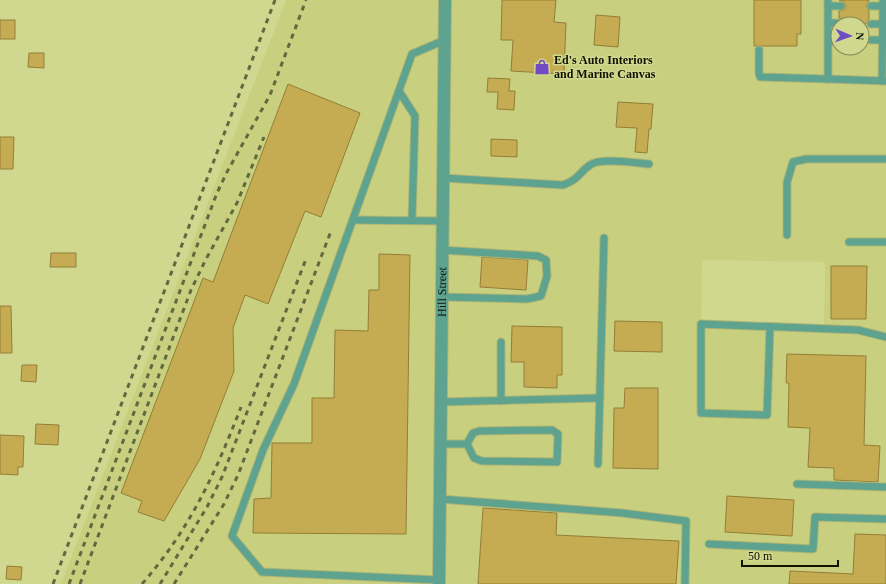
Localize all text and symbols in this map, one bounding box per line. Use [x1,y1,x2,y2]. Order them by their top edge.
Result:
north arrow [830,16,870,56]
text: N [854,32,866,41]
place label: Ed's Auto Interiors and Marine Canvas [554,53,656,81]
shop icon: Ed's Auto Interiors and Marine Canvas [533,58,551,76]
street label: Hill Street [435,266,449,317]
scale bar [742,542,838,568]
text: 50 m [748,549,773,563]

